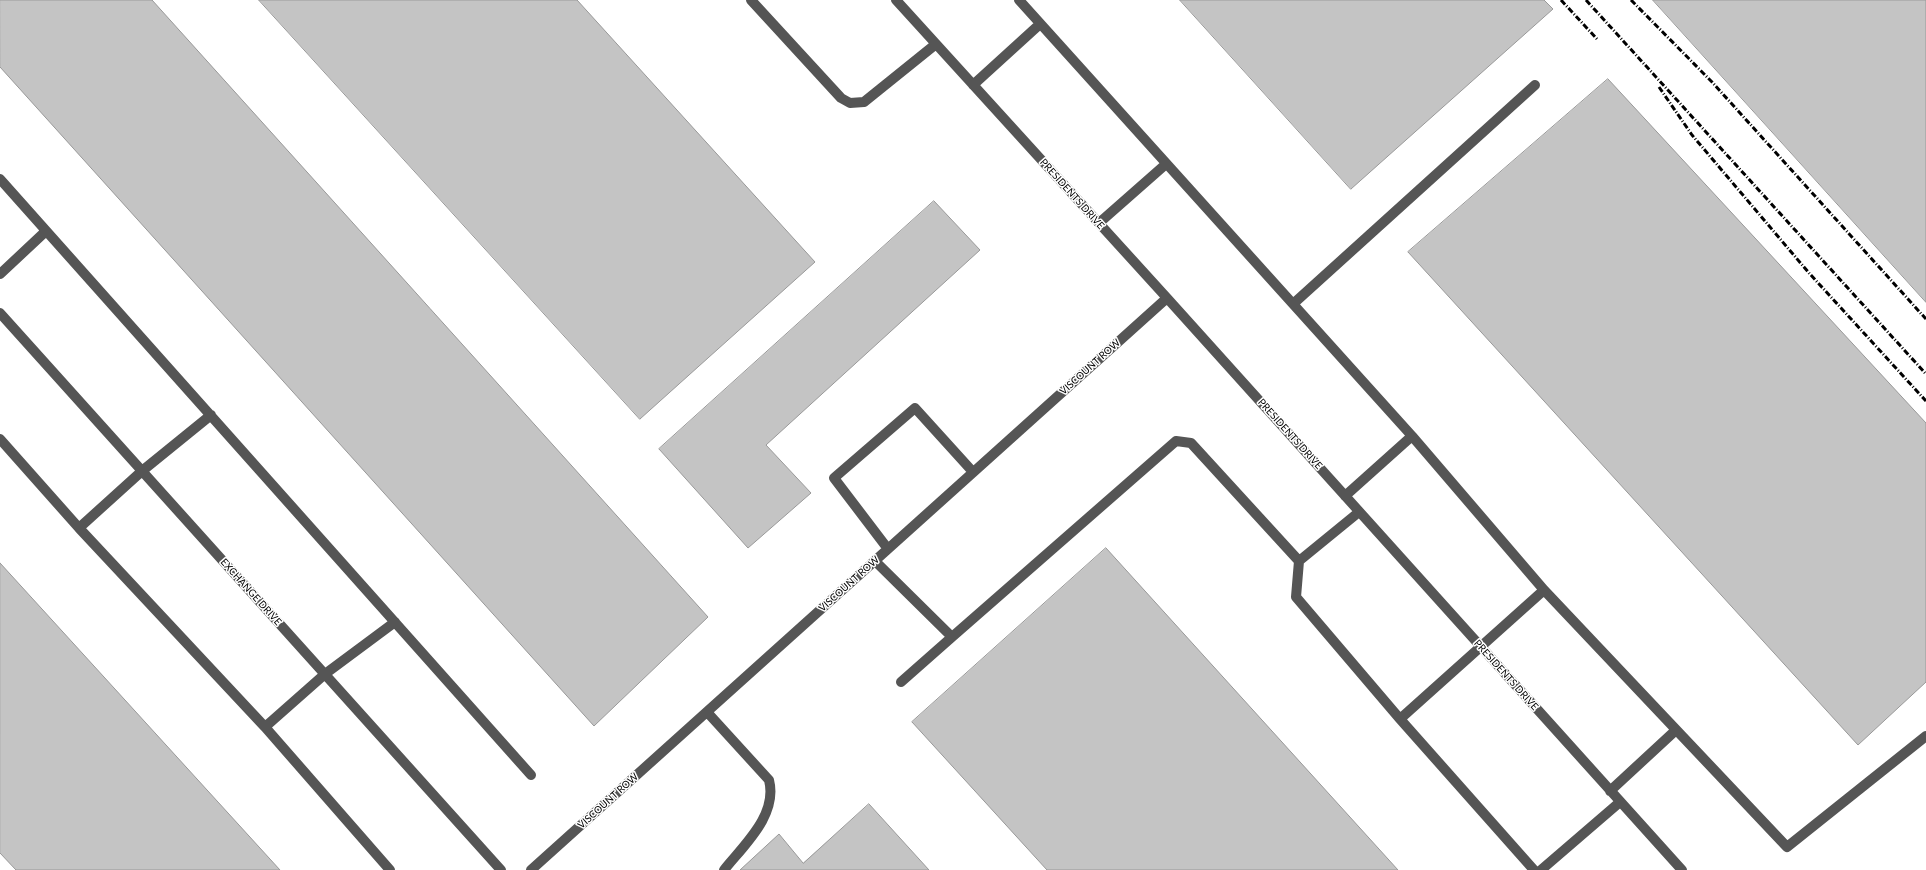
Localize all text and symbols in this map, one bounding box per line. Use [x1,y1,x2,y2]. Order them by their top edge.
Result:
street label: PRESIDENTS DRIVE [1037,156,1107,232]
street label: VISCOUNT ROW [1057,337,1123,397]
street label: PRESIDENTS DRIVE [1255,396,1325,472]
street label: VISCOUNT ROW [816,554,882,614]
street label: EXCHANGE DRIVE [218,556,284,628]
street label: PRESIDENTS DRIVE [1471,637,1541,713]
street label: VISCOUNT ROW [575,771,641,831]

